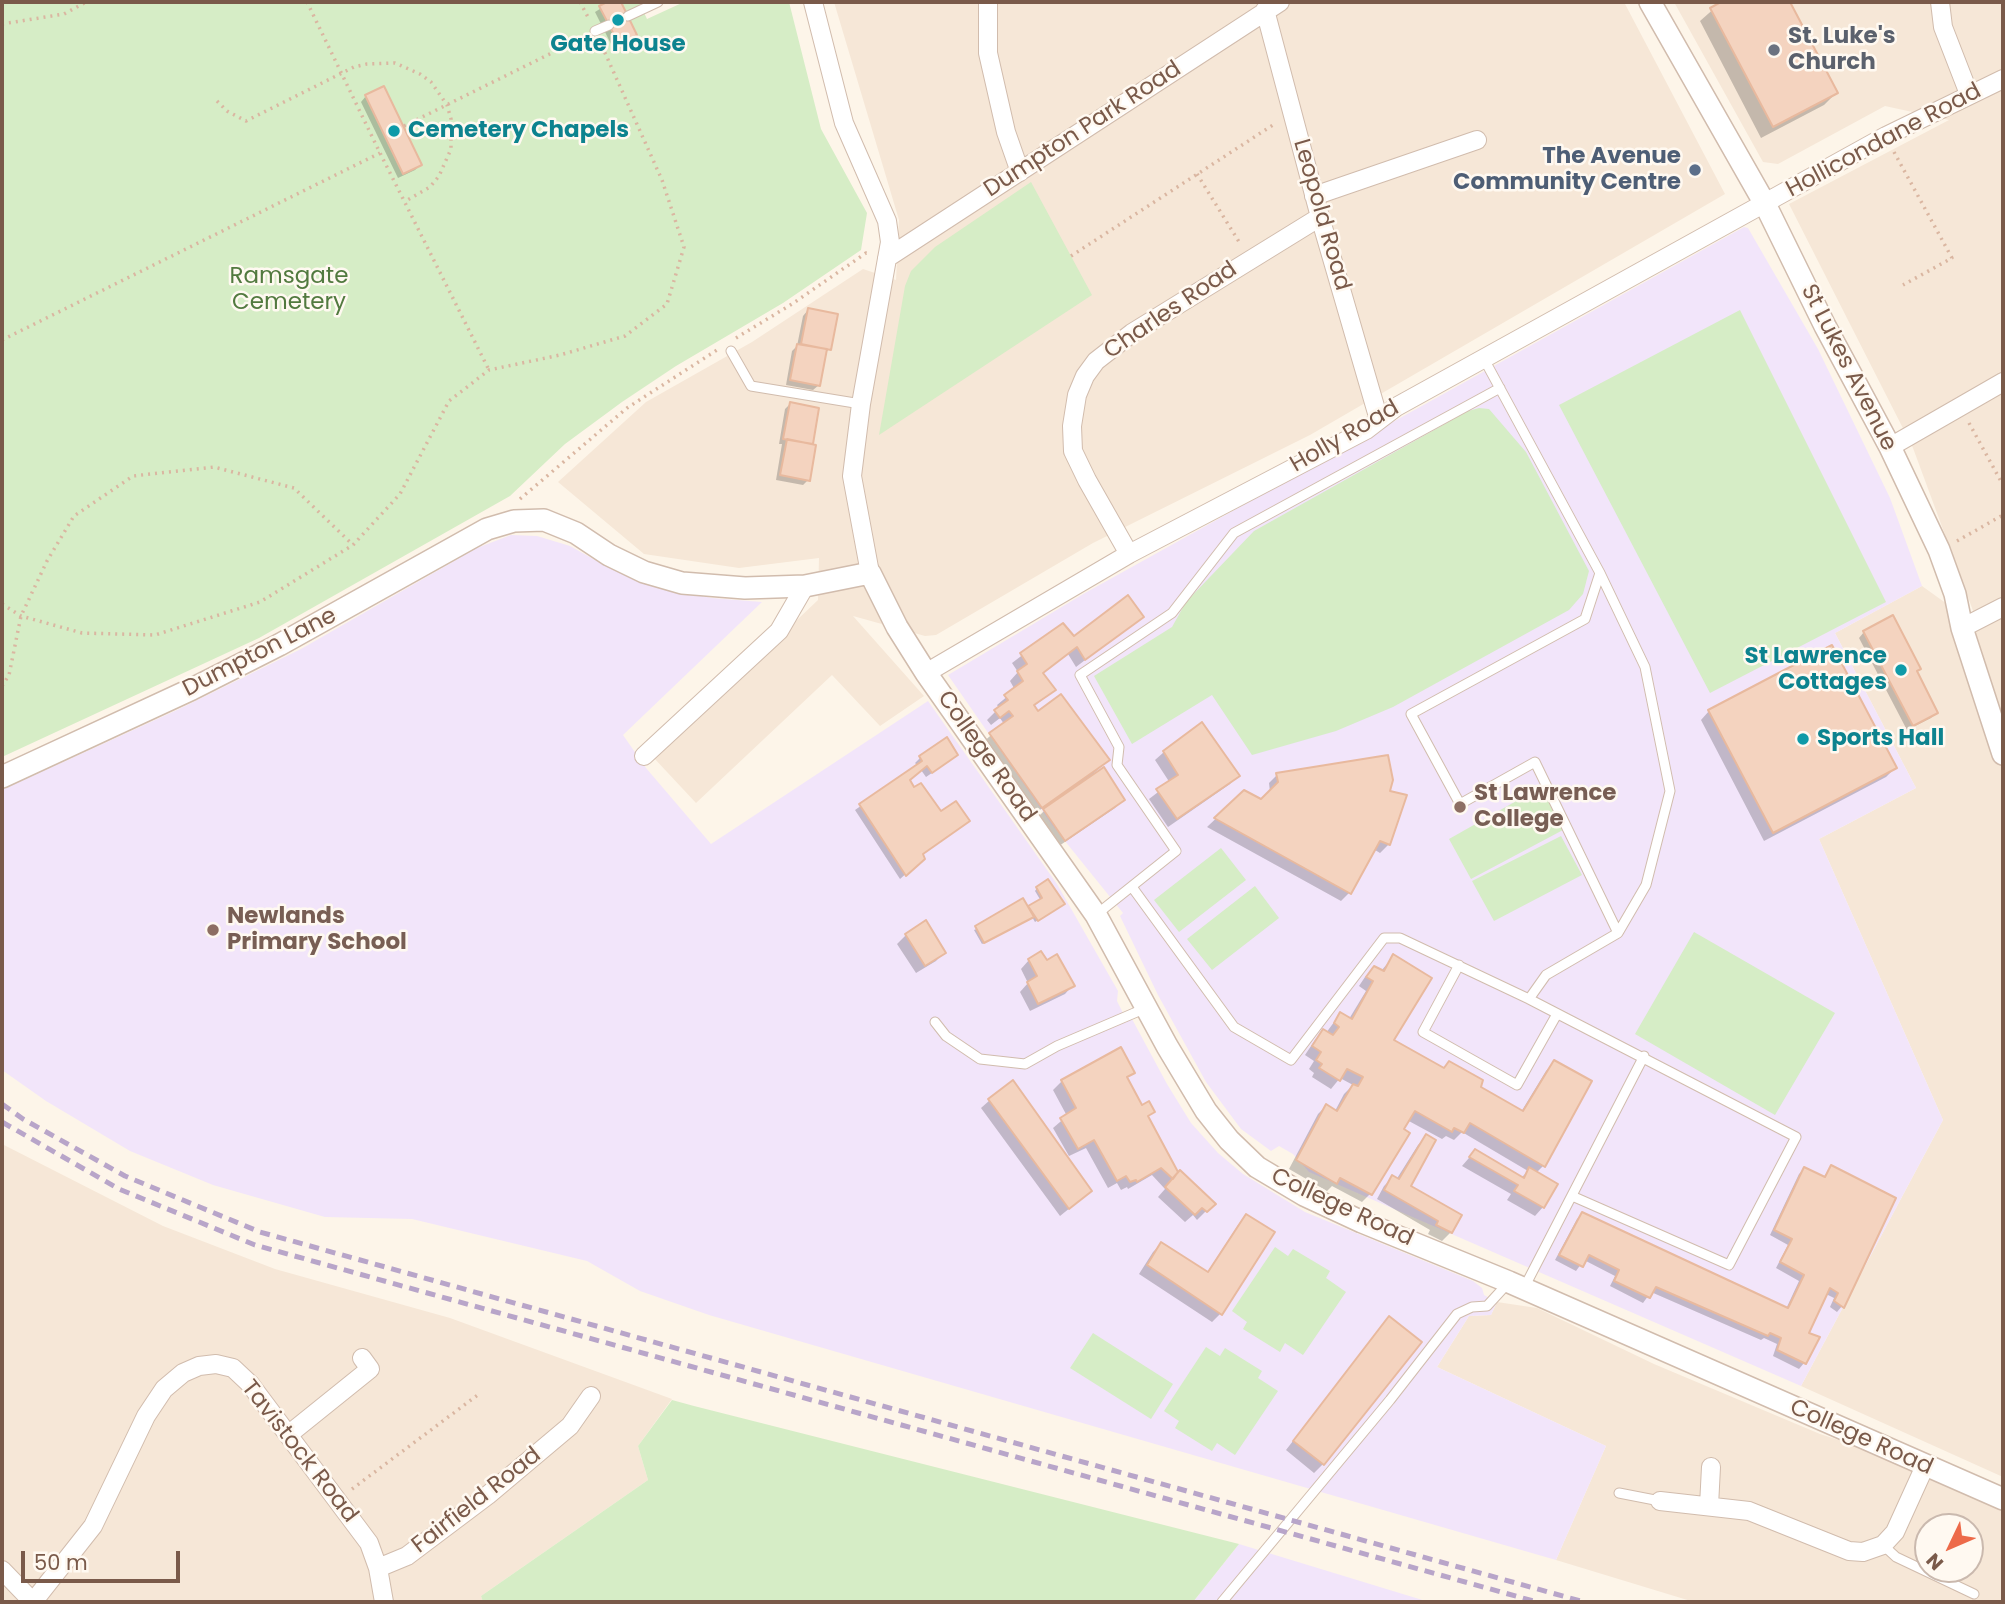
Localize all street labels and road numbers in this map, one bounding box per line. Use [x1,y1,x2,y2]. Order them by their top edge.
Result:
street label: Dumpton Park Road [979,56,1187,204]
street label: Hollicondane Road [1782,78,1986,204]
street label: Leopold Road [1286,136,1356,294]
street label: Charles Road [1099,256,1243,366]
street label: St Lukes Avenue [1794,280,1902,456]
street label: Holly Road [1286,395,1404,479]
street label: Dumpton Lane [179,602,341,704]
street label: College Road [931,686,1041,828]
street label: College Road [1266,1163,1418,1253]
street label: Tavistock Road [235,1375,363,1529]
street label: College Road [1785,1394,1937,1482]
street label: Fairfield Road [407,1442,547,1560]

